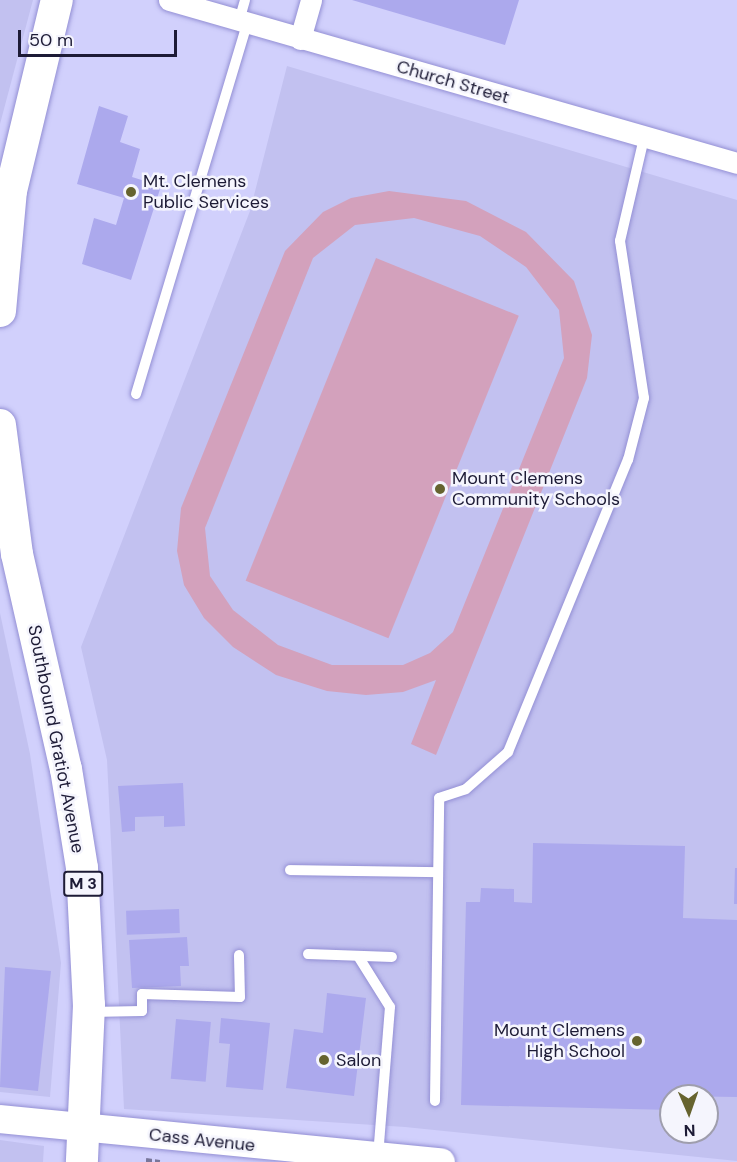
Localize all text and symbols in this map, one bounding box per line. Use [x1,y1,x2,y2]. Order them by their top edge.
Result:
scale bar [21,18,180,56]
text: 50 m [29,28,73,52]
street label: Church Street [394,56,512,108]
place label: Mt. Clemens Public Services [143,171,269,213]
marker: Mt. Clemens Public Services [124,185,138,199]
place label: Mount Clemens Community Schools [452,468,620,510]
marker: Mount Clemens Community Schools [433,482,447,496]
street label: Southbound Gratiot Avenue [23,623,89,855]
road number: M 3 [62,871,104,897]
place label: Mount Clemens High School [494,1020,625,1062]
marker: Mount Clemens High School [630,1034,644,1048]
place label: Salon [336,1049,381,1071]
marker: Salon [317,1053,331,1067]
north arrow [659,1084,719,1144]
text: N [683,1120,696,1141]
street label: Cass Avenue [148,1124,256,1156]

